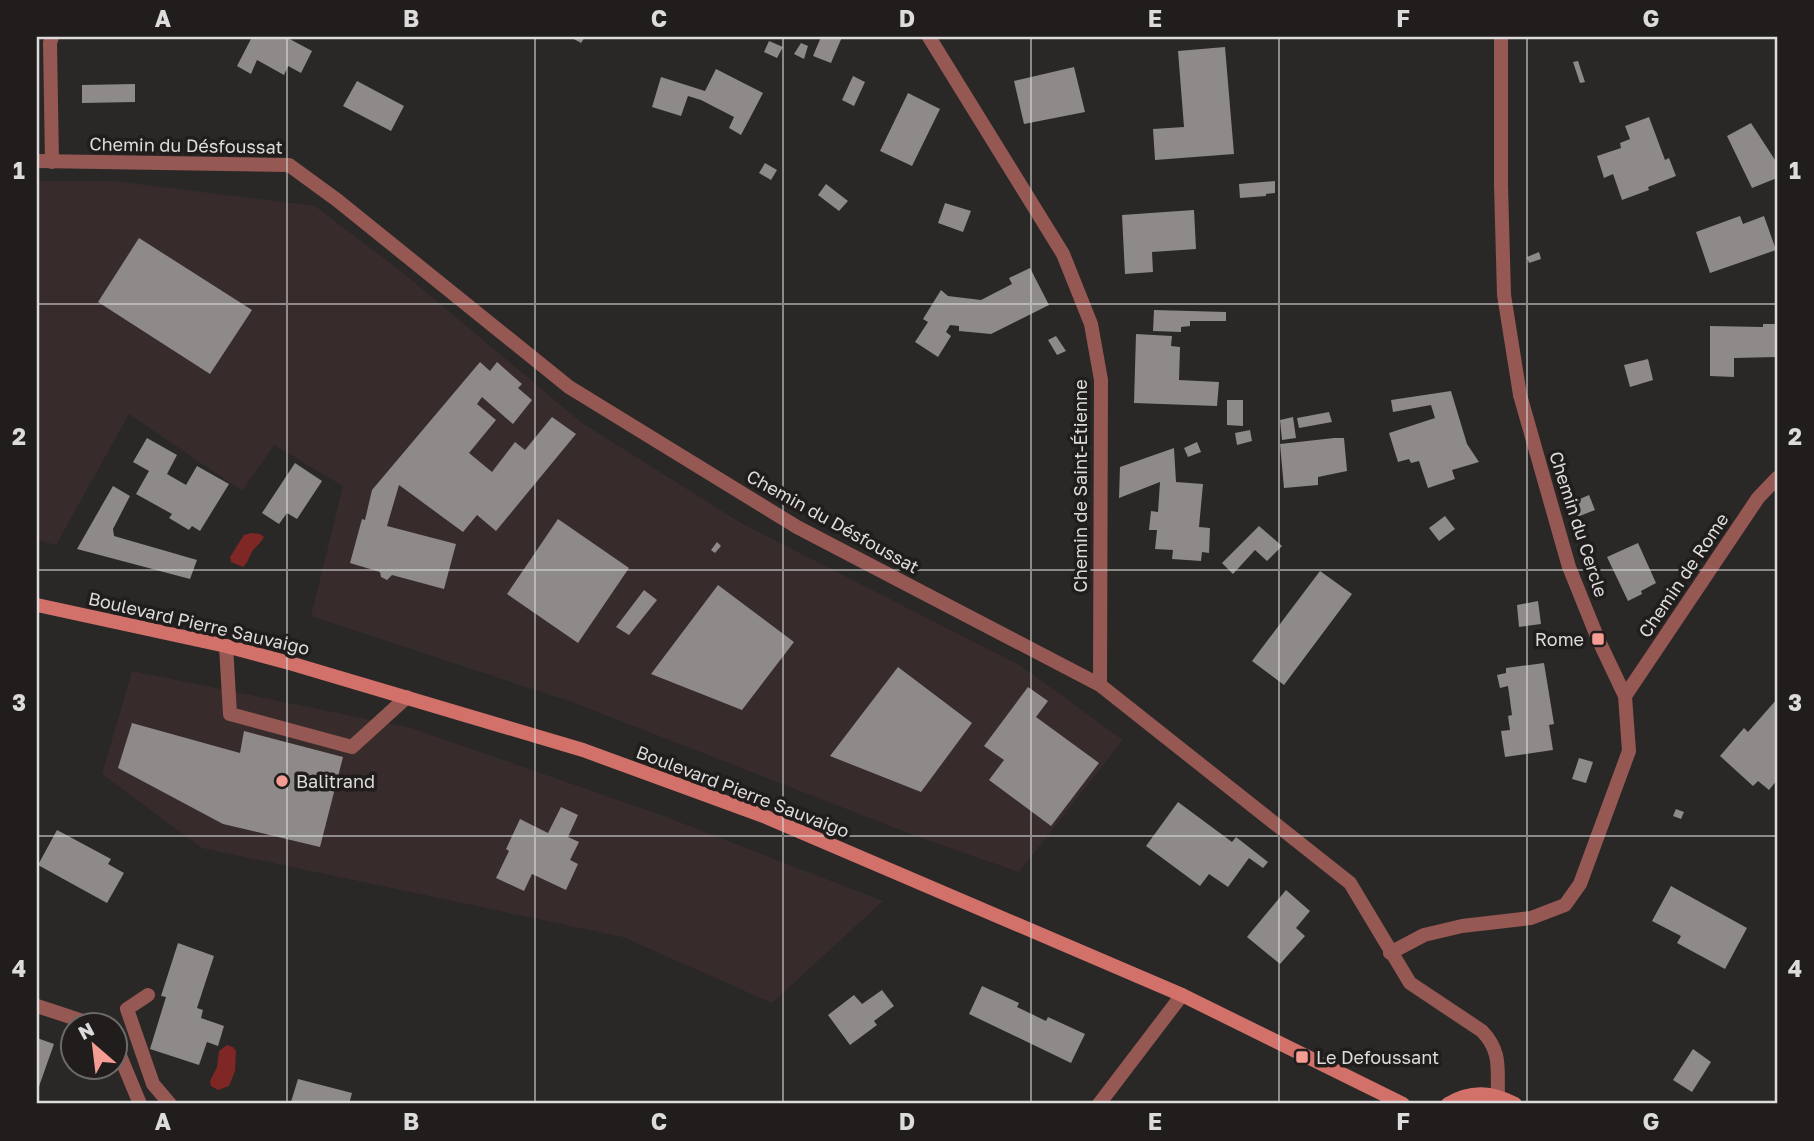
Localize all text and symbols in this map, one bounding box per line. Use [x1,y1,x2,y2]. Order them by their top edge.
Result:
text: A [155,4,172,32]
text: B [403,4,419,32]
text: C [651,4,667,32]
text: D [899,4,915,32]
text: E [1148,4,1162,32]
text: F [1396,4,1410,32]
text: G [1643,4,1659,32]
street label: Chemin du Désfoussat [89,132,283,158]
text: 1 [13,156,25,184]
text: 1 [1789,156,1801,184]
street label: Chemin de Saint-Étienne [1069,379,1091,593]
text: 2 [12,422,26,450]
text: 2 [1788,422,1802,450]
street label: Chemin du Cercle [1545,448,1613,600]
street label: Chemin du Désfoussat [743,464,923,578]
street label: Chemin de Rome [1633,509,1733,641]
street label: Boulevard Pierre Sauvaigo [86,587,312,659]
place label: Rome [1535,628,1584,650]
marker: Rome [1590,631,1606,647]
text: 3 [12,688,26,716]
text: 3 [1788,688,1802,716]
street label: Boulevard Pierre Sauvaigo [633,740,853,842]
place label: Balitrand [296,770,375,792]
marker: Balitrand [274,773,290,789]
text: 4 [12,954,26,982]
text: 4 [1788,954,1802,982]
north arrow [60,1012,130,1082]
text: N [74,1017,98,1044]
place label: Le Defoussant [1316,1046,1439,1068]
marker: Le Defoussant [1294,1049,1310,1065]
text: A [155,1107,172,1135]
text: B [403,1107,419,1135]
text: C [651,1107,667,1135]
text: D [899,1107,915,1135]
text: E [1148,1107,1162,1135]
text: F [1396,1107,1410,1135]
text: G [1643,1107,1659,1135]

